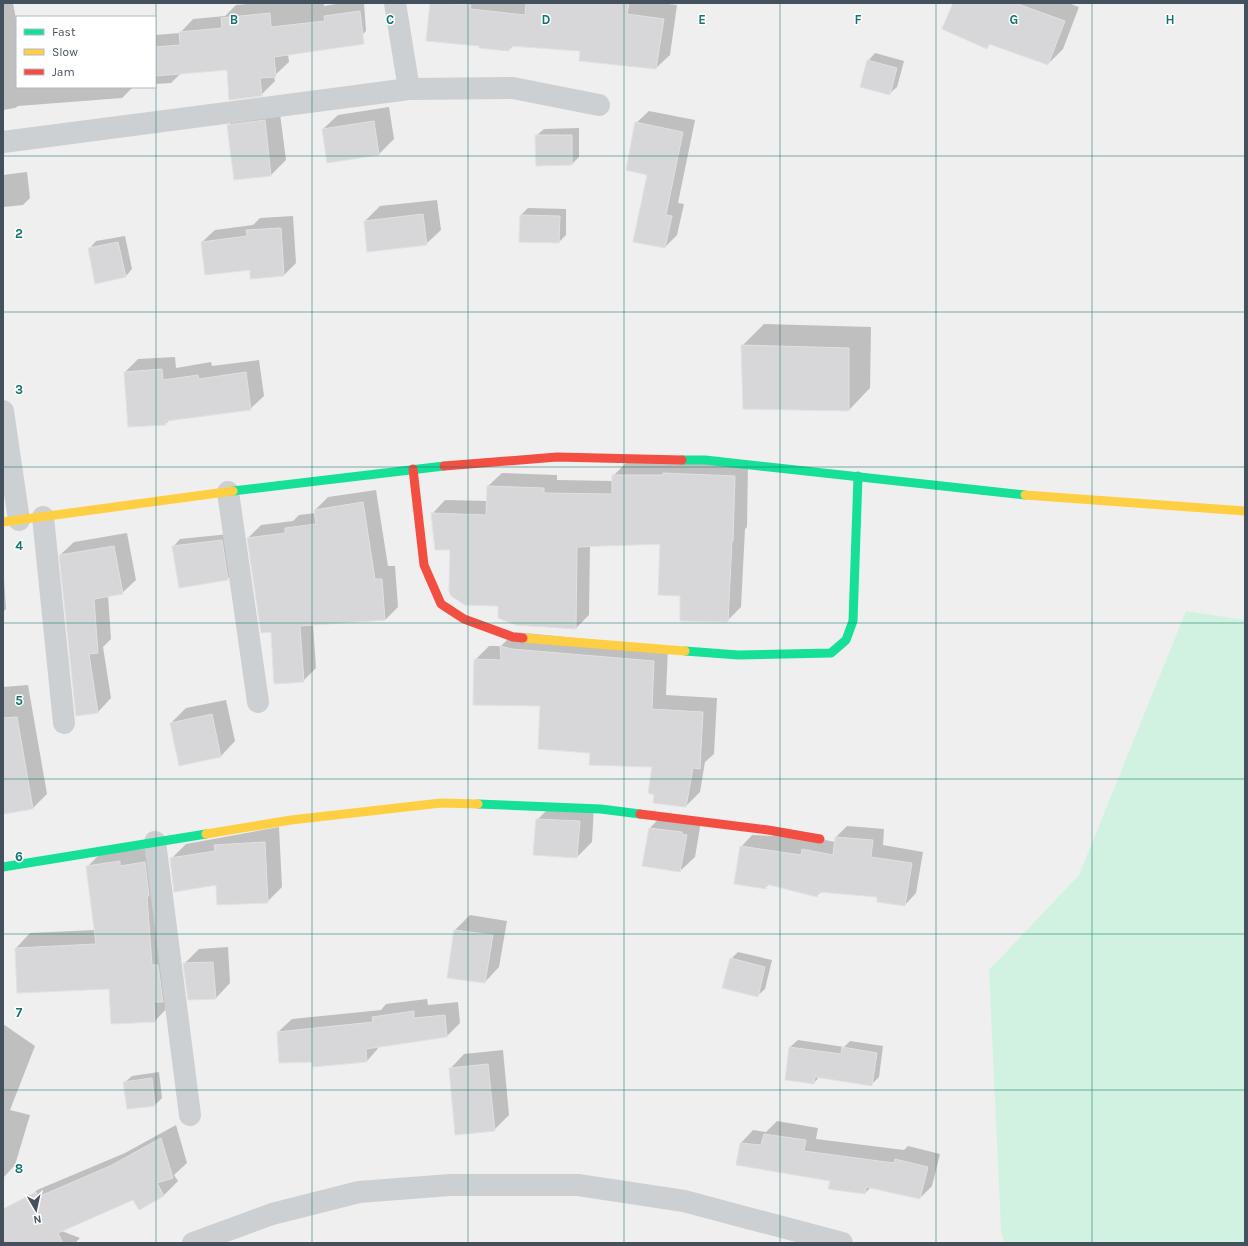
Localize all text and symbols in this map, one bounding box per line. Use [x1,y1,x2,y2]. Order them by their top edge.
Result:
text: B [230,12,238,27]
text: C [386,12,394,27]
text: D [542,12,551,27]
text: E [698,12,706,27]
text: F [854,12,862,27]
text: G [1010,12,1018,27]
text: H [1165,12,1175,27]
legend [16,16,156,88]
text: Fast [52,25,76,39]
text: Slow [52,45,78,59]
text: Jam [52,65,75,79]
text: 2 [15,226,23,241]
text: 3 [15,382,23,397]
text: 4 [15,538,23,553]
text: 5 [15,693,23,708]
text: 6 [15,849,23,864]
text: 7 [16,1005,23,1020]
text: 8 [15,1161,23,1176]
north arrow [16,1190,56,1230]
text: N [33,1212,42,1226]

